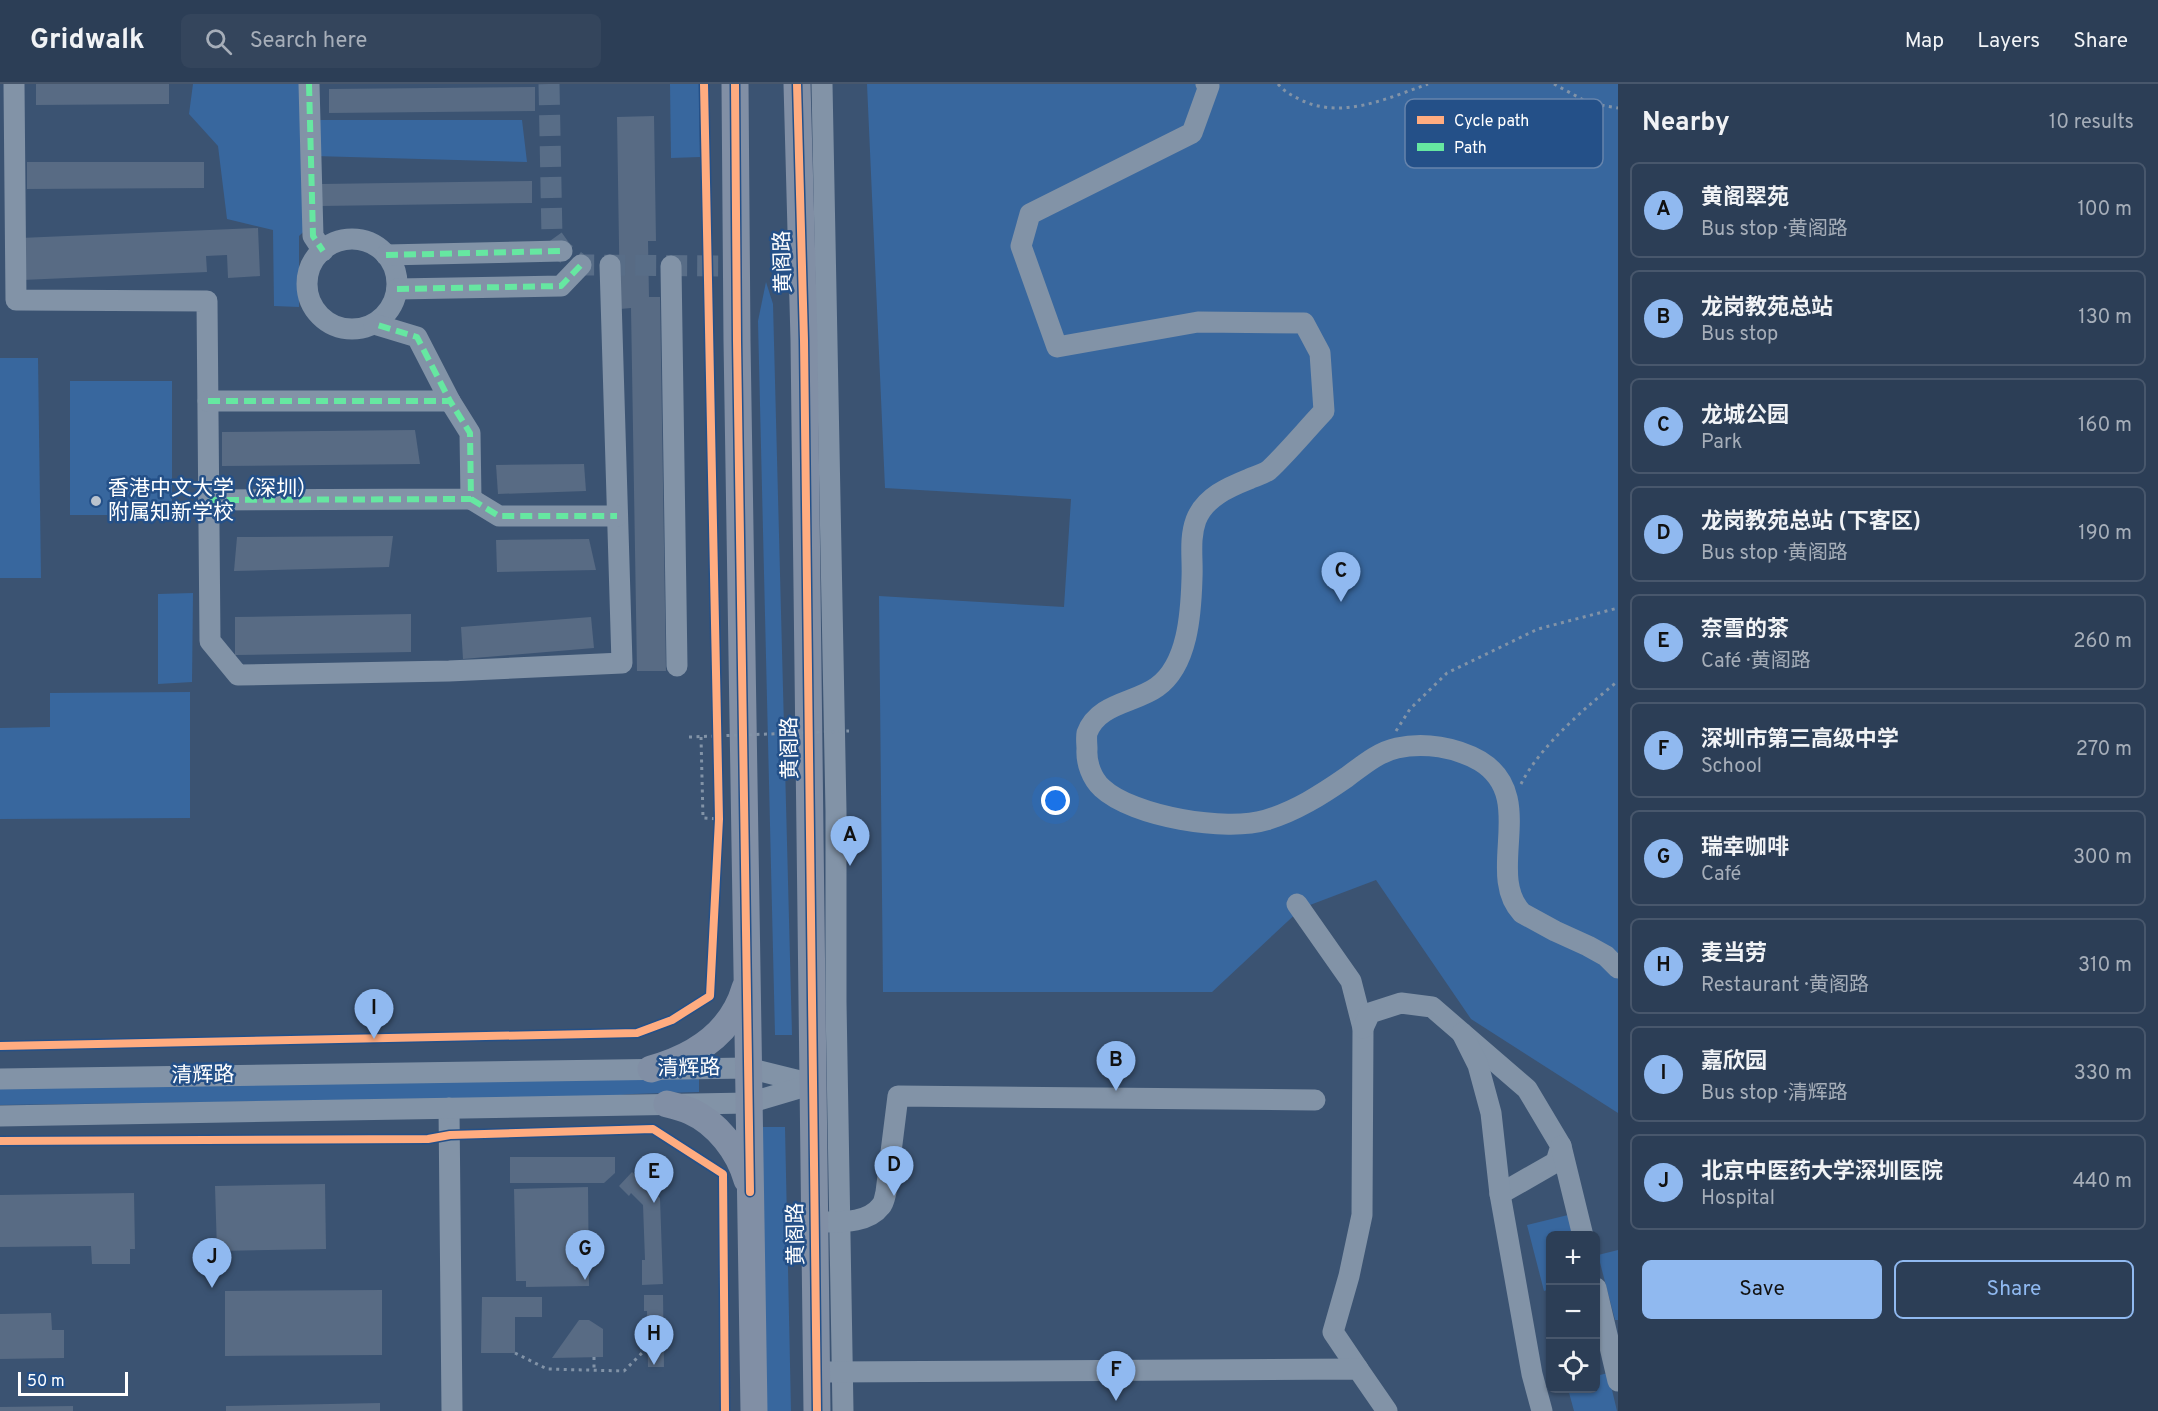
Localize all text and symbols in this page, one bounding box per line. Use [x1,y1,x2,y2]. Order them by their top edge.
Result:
search box [181,14,601,68]
text: Gridwalk [30,23,145,59]
icon: search [202,25,235,58]
text: Search here [250,28,367,55]
text: Map [1905,28,1944,55]
text: Layers [1977,28,2040,55]
text: Share [2073,28,2128,55]
legend [1405,99,1603,168]
text: Nearby [1642,107,1730,140]
text: 10 results [2049,110,2134,136]
text: Cycle path [1454,112,1529,132]
text: Path [1454,139,1487,159]
text: 黄阁翠苑 [1701,185,1789,212]
text: A [1656,197,1671,223]
text: 100 m [2077,197,2132,223]
text: Bus stop · 黄阁路 [1701,217,1848,243]
street label: 黄阁路 [769,230,799,294]
text: 龙岗教苑总站 [1701,295,1833,322]
text: B [1657,305,1670,331]
text: 130 m [2078,305,2132,331]
text: Bus stop [1701,322,1778,348]
text: 龙城公园 [1701,403,1789,430]
text: C [1657,413,1670,439]
text: 160 m [2078,413,2132,439]
text: Park [1701,430,1742,456]
place label: 香港中文大学（深圳） 附属知新学校 [108,476,318,527]
marker: 香港中文大学（深圳） 附属知新学校 [89,494,103,508]
text: 龙岗教苑总站 (下客区) [1701,509,1921,536]
text: D [1656,521,1671,547]
text: 190 m [2078,521,2132,547]
text: Bus stop · 黄阁路 [1701,541,1848,567]
pin: C [1322,552,1360,602]
text: 奈雪的茶 [1701,617,1789,644]
text: E [1657,629,1670,655]
text: 260 m [2073,629,2132,655]
text: Café · 黄阁路 [1701,649,1811,675]
street label: 黄阁路 [777,716,805,780]
text: 深圳市第三高级中学 [1701,727,1899,754]
text: F [1658,737,1669,763]
text: 270 m [2076,737,2132,763]
text: School [1701,754,1762,780]
your location [1041,786,1070,815]
pin: A [830,816,870,866]
text: 瑞幸咖啡 [1701,835,1789,862]
text: G [1657,845,1670,871]
text: 300 m [2073,845,2132,871]
text: Café [1701,862,1741,888]
text: 麦当劳 [1701,941,1767,968]
text: H [1656,953,1671,979]
text: 310 m [2078,953,2132,979]
text: Restaurant · 黄阁路 [1701,973,1869,999]
pin: I [354,990,394,1039]
pin: B [1096,1042,1136,1091]
text: 嘉欣园 [1701,1049,1767,1076]
street label: 清辉路 [657,1055,721,1083]
text: I [1661,1061,1666,1087]
text: 330 m [2074,1061,2132,1087]
street label: 清辉路 [171,1062,235,1090]
text: Bus stop · 清辉路 [1701,1081,1848,1107]
pin: D [874,1146,914,1196]
pin: E [634,1154,674,1203]
text: 北京中医药大学深圳医院 [1701,1159,1943,1186]
text: J [1658,1169,1669,1195]
text: 440 m [2073,1169,2132,1195]
text: Hospital [1701,1186,1775,1212]
street label: 黄阁路 [783,1202,811,1266]
pin: G [566,1230,604,1280]
map controls [1546,1231,1600,1393]
button: + [1546,1231,1600,1285]
pin: J [192,1238,232,1288]
button: Save [1642,1260,1882,1319]
button: Share [1894,1260,2134,1319]
button: − [1546,1285,1600,1339]
pin: H [634,1316,674,1365]
button: locate [1546,1339,1600,1393]
pin: F [1096,1352,1136,1401]
scale bar [18,1369,128,1396]
text: 50 m [27,1372,65,1392]

